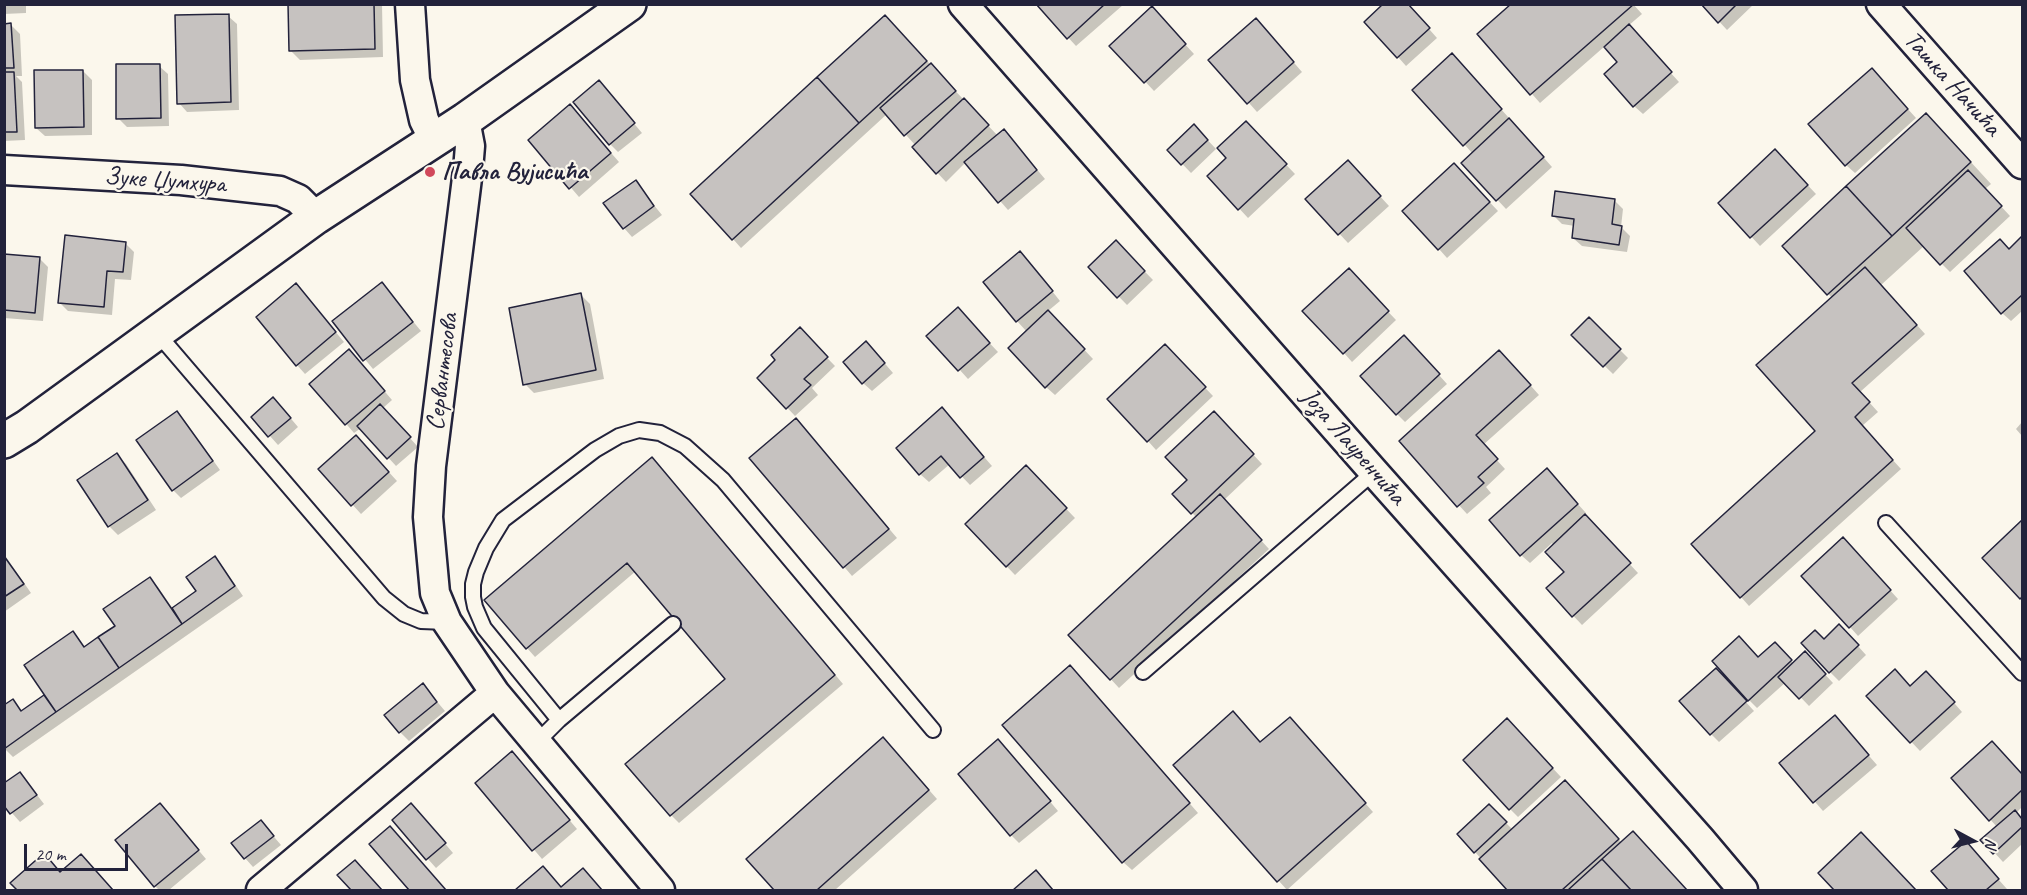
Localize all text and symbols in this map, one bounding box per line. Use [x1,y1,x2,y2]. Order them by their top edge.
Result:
street label: Ташка Начића [1897,25,2007,143]
place label: Павла Вујисића [442,156,587,188]
street label: Зуке Џумхура [103,161,227,201]
marker: Павла Вујисића [423,165,437,179]
street label: Сервантесова [420,312,466,432]
street label: Јоза Лауренчића [1294,382,1412,512]
north arrow [1943,811,2003,871]
scale bar [27,832,130,870]
text: N [1980,837,2001,849]
text: 20 m [35,843,66,865]

